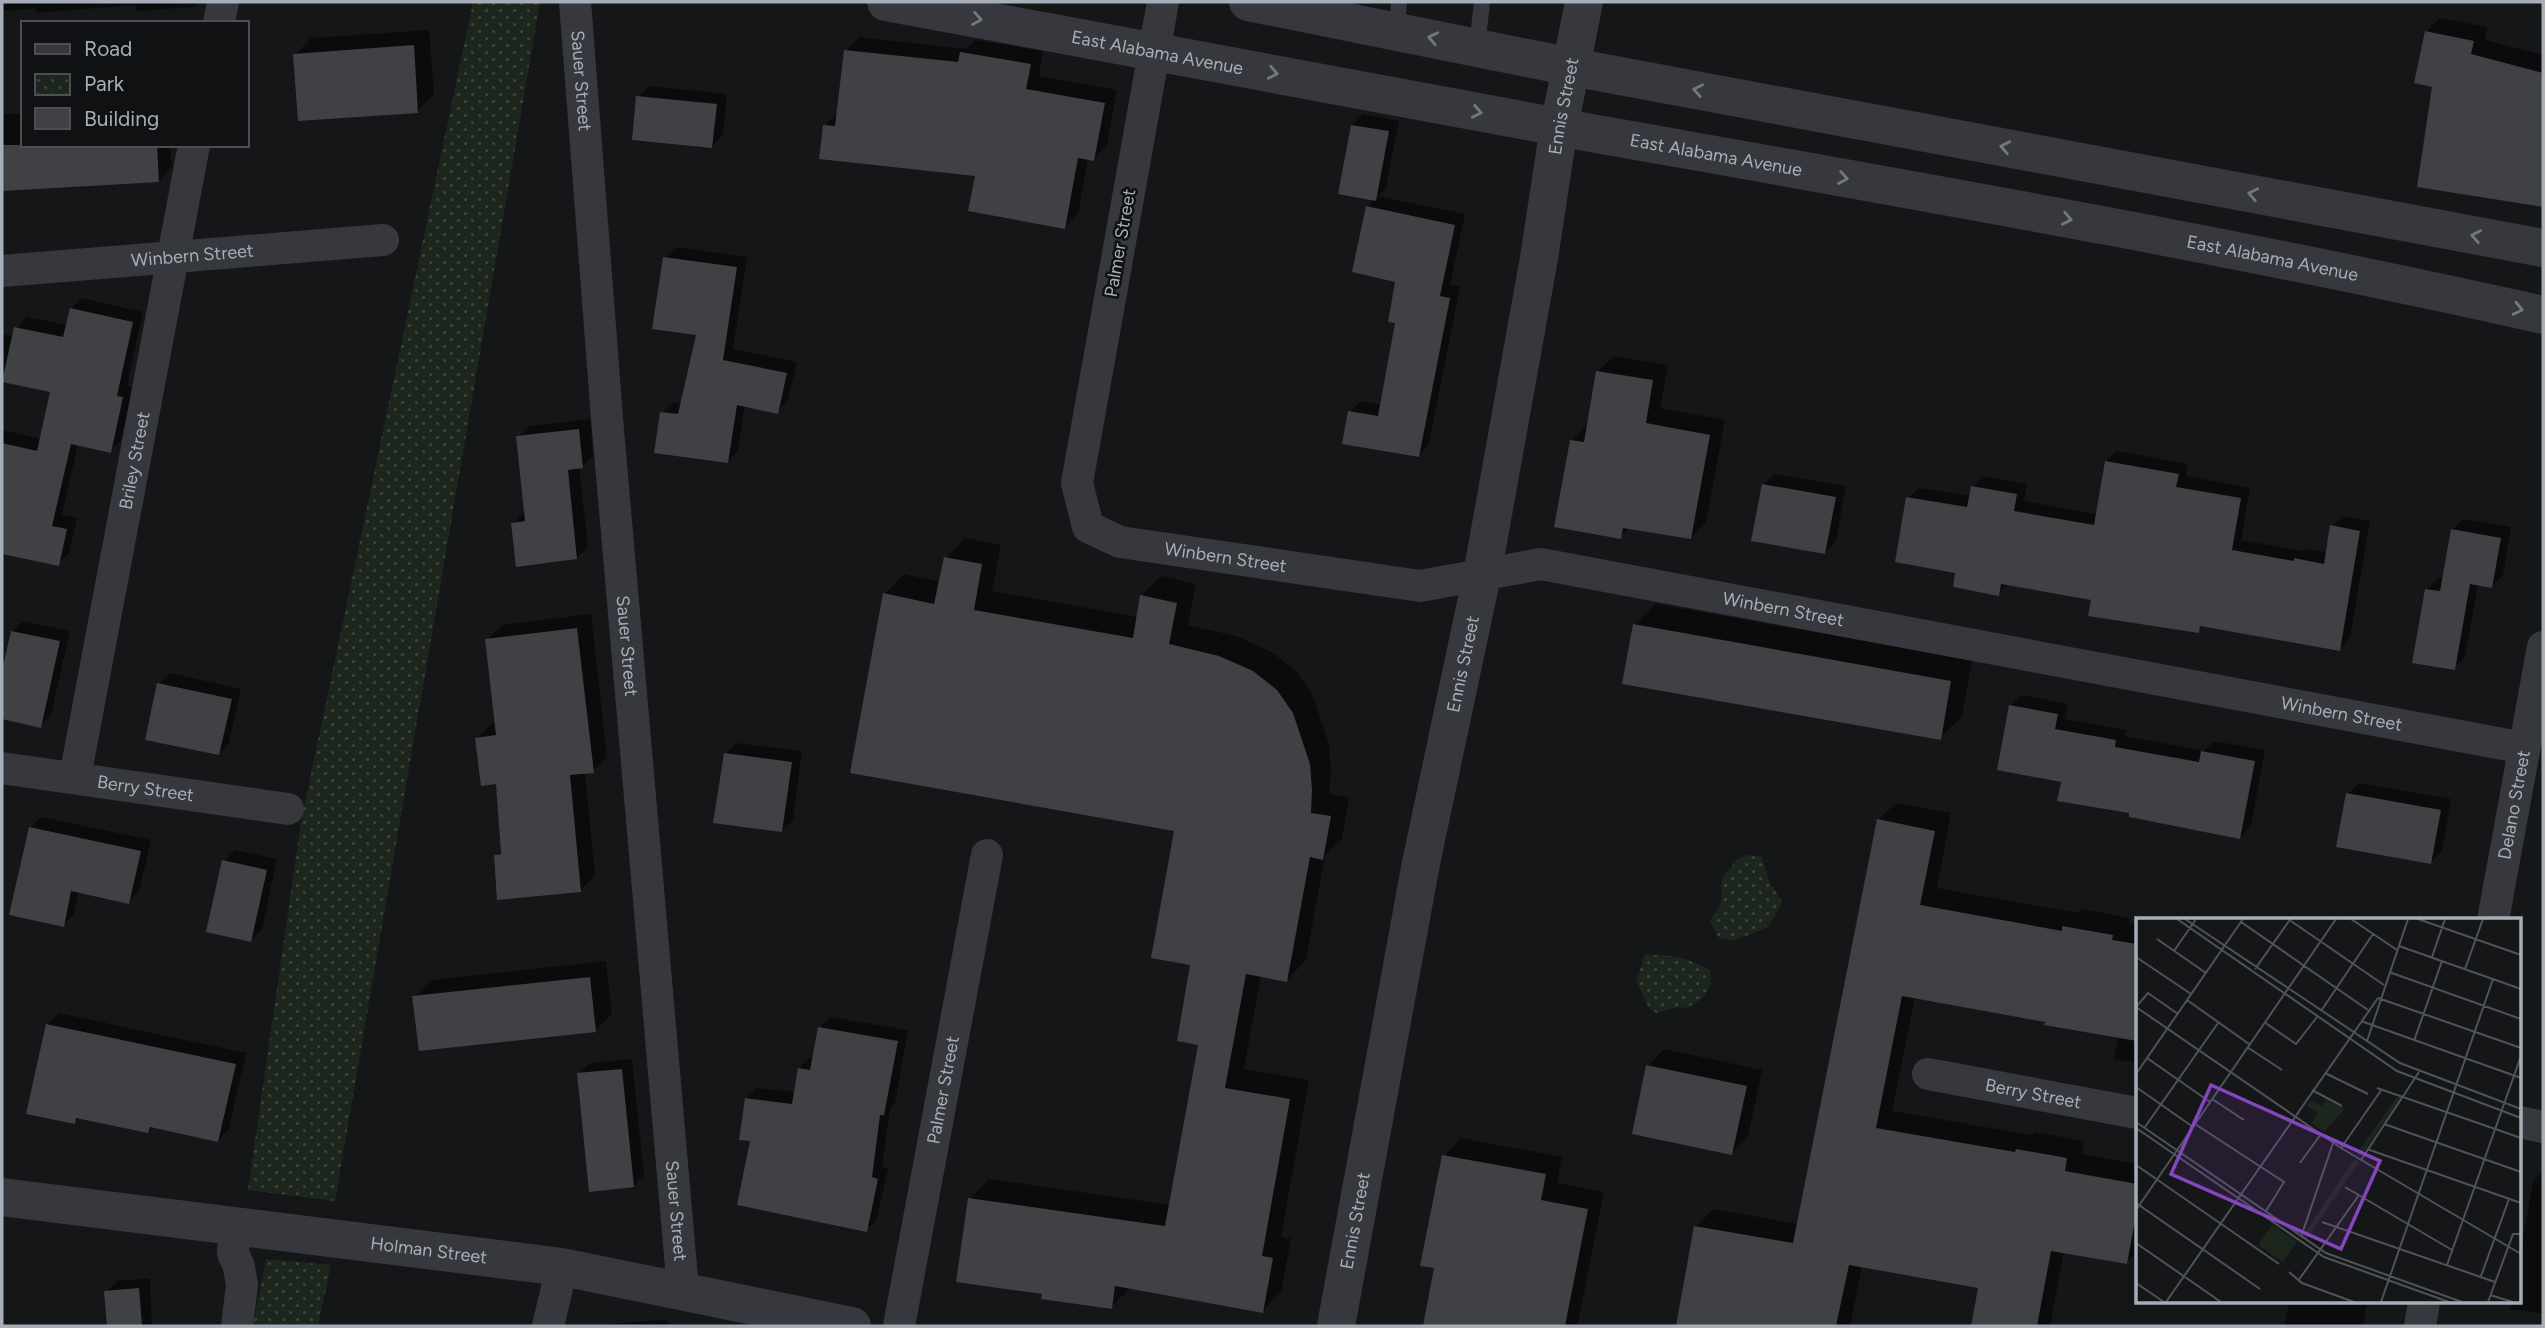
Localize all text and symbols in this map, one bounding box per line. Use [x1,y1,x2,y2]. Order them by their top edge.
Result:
one-way arrow [971,10,983,25]
legend [21,21,248,147]
street label: East Alabama Avenue [1069,26,1245,80]
street label: Sauer Street [566,30,596,132]
one-way arrow [1427,32,1439,47]
text: Road [84,36,132,61]
street label: Ennis Street [1544,56,1584,156]
one-way arrow [1267,65,1279,80]
text: Park [84,71,125,96]
one-way arrow [1692,83,1704,98]
one-way arrow [1471,104,1483,119]
text: Building [84,106,159,131]
street label: East Alabama Avenue [1628,129,1804,181]
one-way arrow [1999,141,2011,156]
one-way arrow [1837,170,1849,185]
street label: Palmer Street [1100,187,1140,299]
one-way arrow [2247,187,2259,202]
one-way arrow [2061,210,2073,225]
one-way arrow [2470,229,2482,244]
street label: East Alabama Avenue [2185,230,2360,286]
street label: Winbern Street [130,240,255,271]
one-way arrow [2512,301,2524,316]
street label: Briley Street [115,410,155,511]
street label: Winbern Street [1163,538,1288,577]
street label: Winbern Street [1721,587,1846,632]
street label: Sauer Street [612,595,642,697]
street label: Ennis Street [1442,614,1484,714]
street label: Winbern Street [2279,692,2404,736]
street label: Delano Street [2493,748,2535,861]
street label: Berry Street [96,771,195,806]
inset map [2136,918,2520,1304]
street label: Palmer Street [922,1034,964,1146]
street label: Berry Street [1983,1074,2083,1113]
street label: Sauer Street [661,1159,691,1262]
street label: Ennis Street [1336,1170,1375,1271]
street label: Holman Street [369,1232,488,1269]

